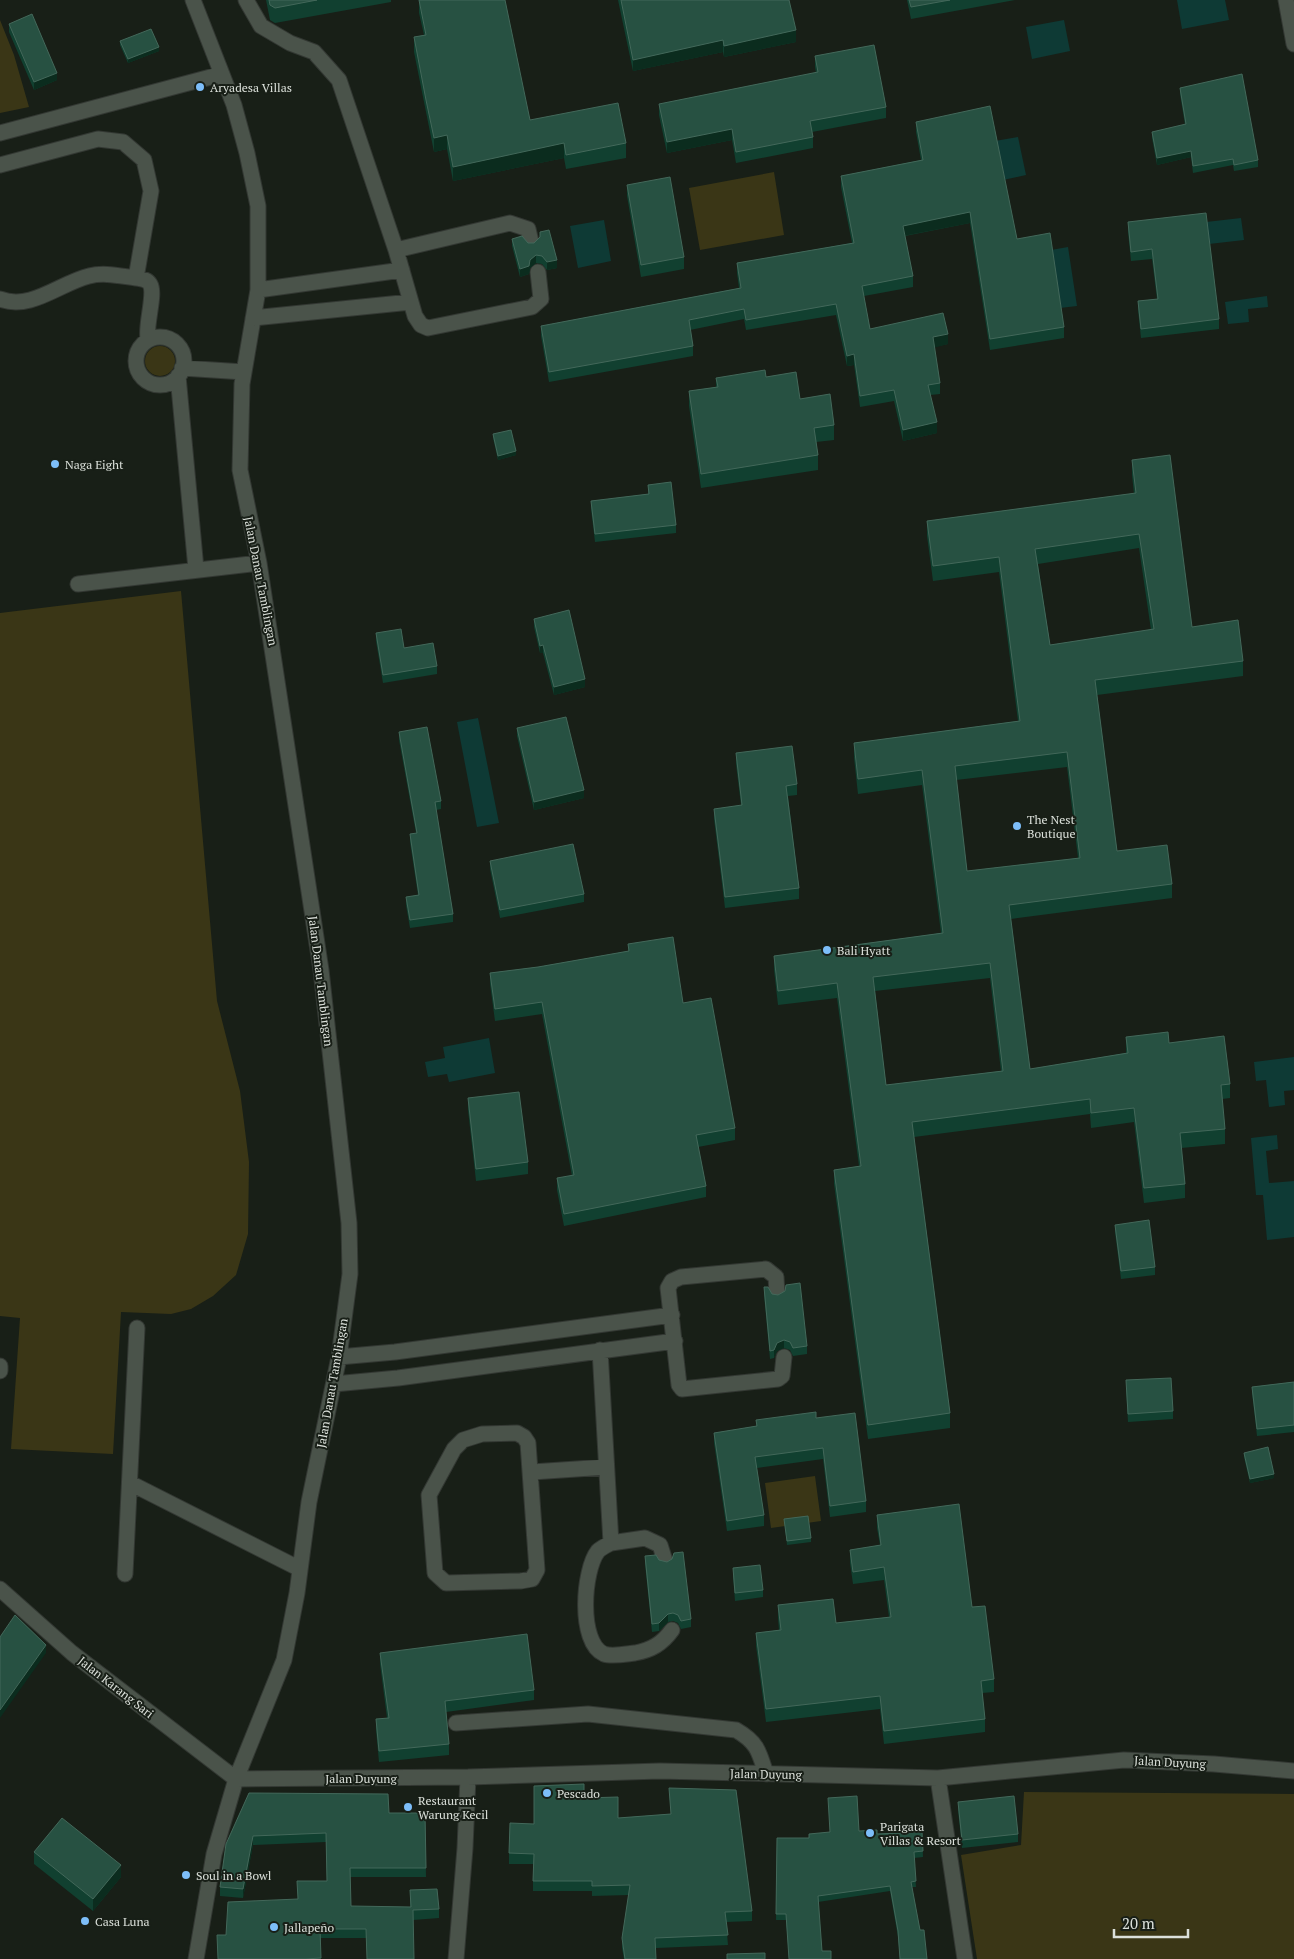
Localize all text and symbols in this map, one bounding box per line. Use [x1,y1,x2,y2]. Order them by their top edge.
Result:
place label: Aryadesa Villas [210,80,292,95]
marker: Aryadesa Villas [194,81,206,93]
place label: Naga Eight [65,457,124,472]
marker: Naga Eight [49,458,61,470]
street label: Jalan Danau Tamblingan [241,515,281,647]
place label: The Nest Boutique [1027,812,1075,841]
marker: The Nest Boutique [1011,820,1023,832]
street label: Jalan Danau Tamblingan [306,915,336,1047]
place label: Bali Hyatt [837,943,891,958]
marker: Bali Hyatt [821,944,833,956]
street label: Jalan Danau Tamblingan [313,1317,351,1449]
street label: Jalan Karang Sari [75,1653,157,1721]
street label: Jalan Duyung [1134,1753,1207,1771]
street label: Jalan Duyung [730,1766,803,1782]
street label: Jalan Duyung [325,1771,398,1786]
place label: Pescado [557,1786,600,1801]
marker: Pescado [541,1787,553,1799]
place label: Restaurant Warung Kecil [418,1793,489,1822]
marker: Restaurant Warung Kecil [402,1801,414,1813]
place label: Parigata Villas & Resort [880,1819,961,1848]
marker: Parigata Villas & Resort [864,1827,876,1839]
place label: Soul in a Bowl [196,1868,272,1883]
marker: Soul in a Bowl [180,1869,192,1881]
scale bar [1114,1906,1188,1938]
text: 20 m [1122,1913,1155,1933]
place label: Casa Luna [95,1914,150,1929]
marker: Casa Luna [79,1915,91,1927]
place label: Jallapeño [284,1920,334,1935]
marker: Jallapeño [268,1921,280,1933]

